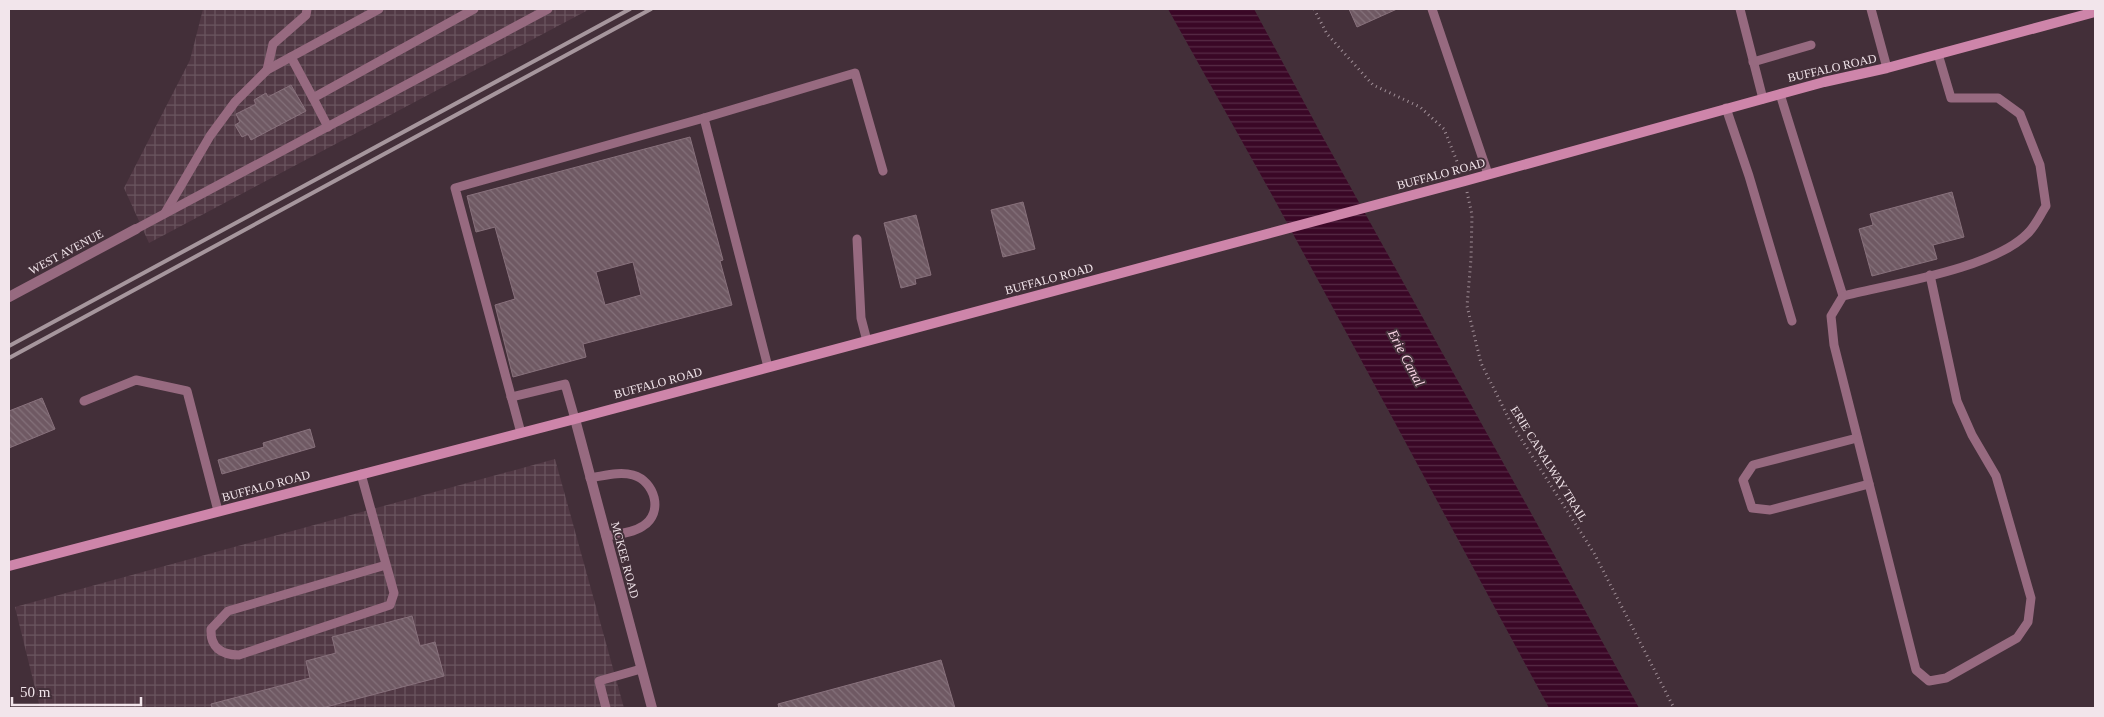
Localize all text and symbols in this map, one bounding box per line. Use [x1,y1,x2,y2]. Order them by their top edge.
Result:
street label: BUFFALO ROAD [1786,51,1878,85]
street label: BUFFALO ROAD [1395,155,1487,193]
street label: WEST AVENUE [26,226,106,278]
street label: BUFFALO ROAD [1003,260,1095,298]
water label: Erie Canal [1384,326,1427,389]
street label: BUFFALO ROAD [612,364,704,402]
street label: ERIE CANALWAY TRAIL [1508,403,1590,525]
street label: BUFFALO ROAD [220,467,312,505]
street label: MCKEE ROAD [608,520,642,600]
scale bar [12,674,141,706]
text: 50 m [20,684,51,700]

